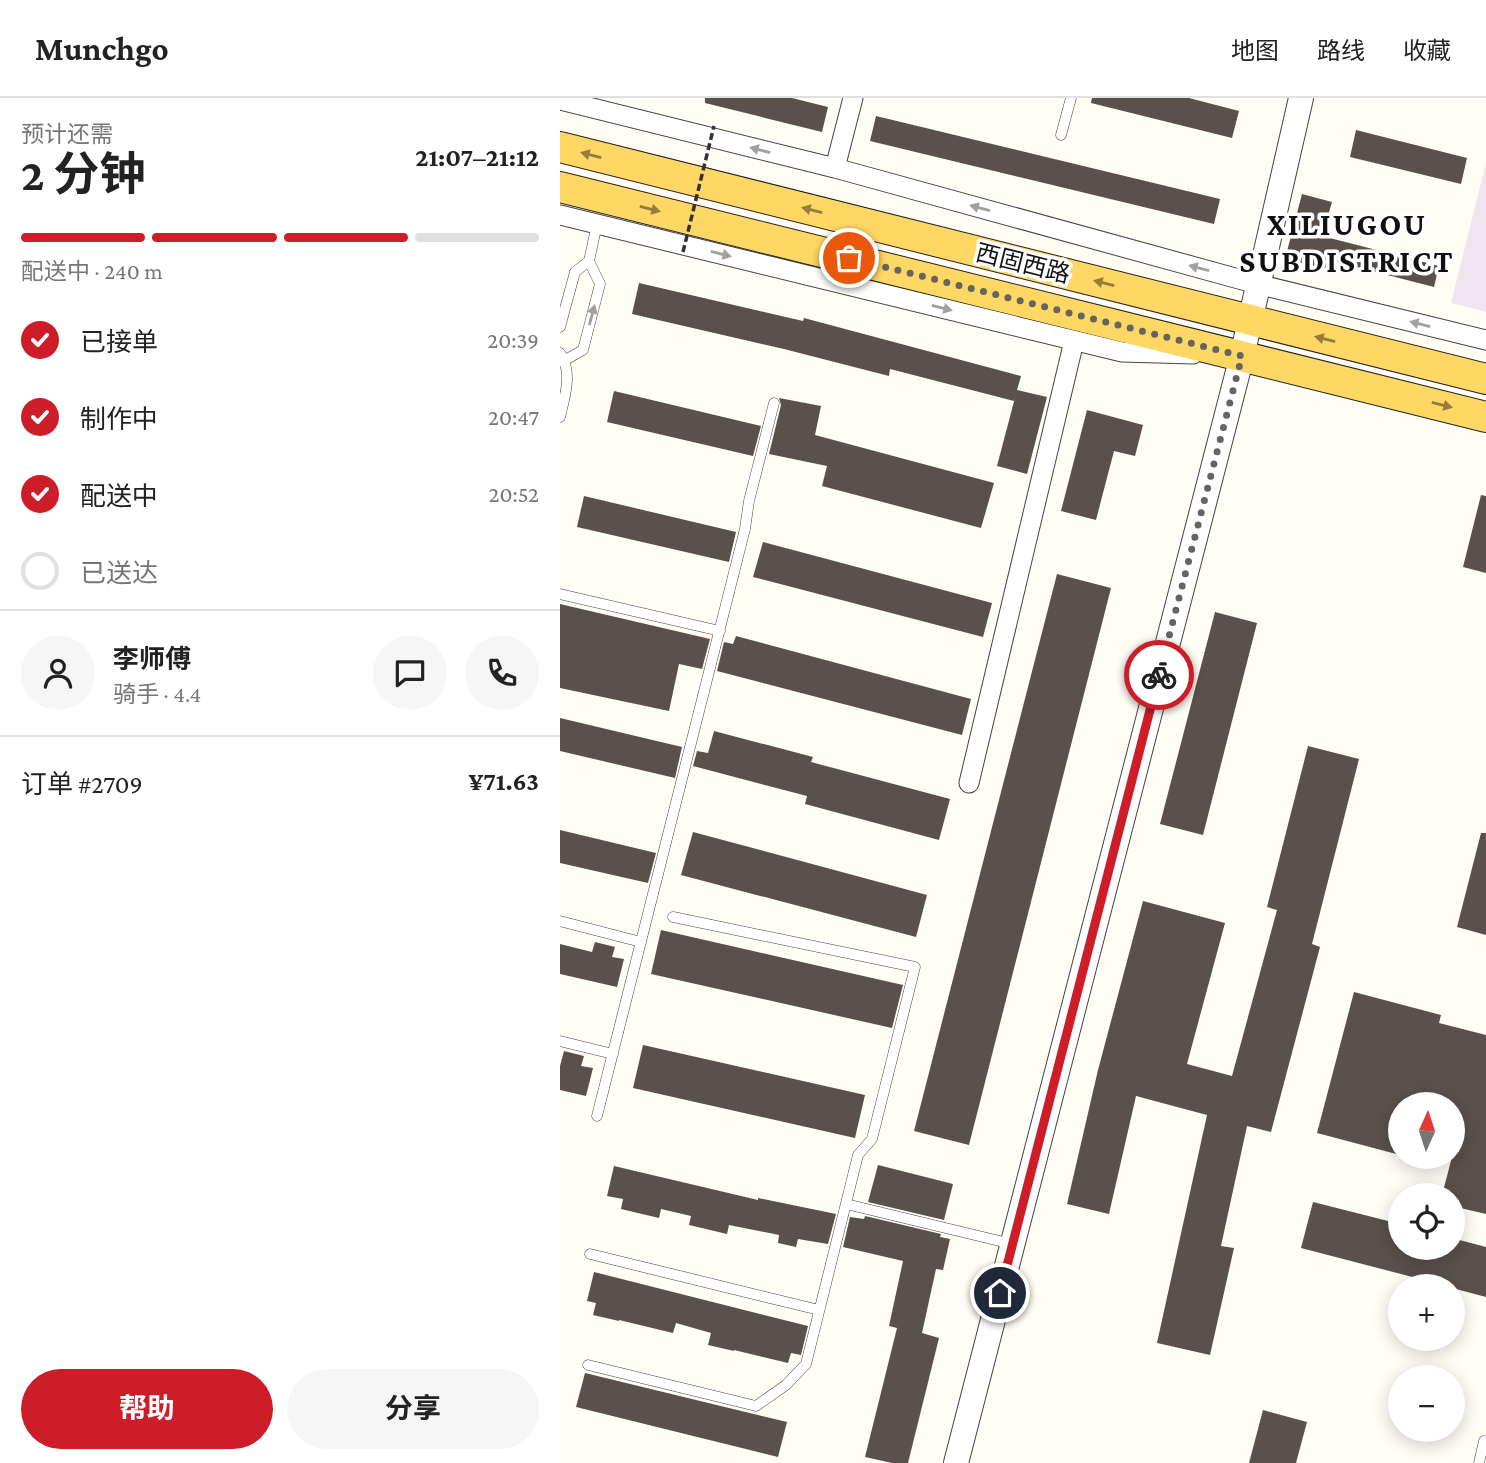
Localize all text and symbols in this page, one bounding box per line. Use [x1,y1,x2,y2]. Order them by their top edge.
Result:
text: Munchgo [35,30,169,67]
text: 地图 [1231,37,1279,64]
text: 路线 [1317,37,1365,64]
text: 收藏 [1403,37,1451,64]
text: 预计还需 [21,121,113,147]
text: 21:07–21:12 [415,143,539,172]
one-way arrow [749,144,771,155]
text: 2 分钟 [21,149,145,200]
one-way arrow [580,149,602,160]
one-way arrow [969,202,991,213]
one-way arrow [639,204,661,215]
one-way arrow [801,204,823,215]
district label: XILIUGOU SUBDISTRICT [1239,206,1455,279]
pin [819,228,879,288]
street label: 西固西路 [973,238,1073,288]
icon: bag [830,239,868,277]
one-way arrow [711,249,733,260]
text: 配送中 · 240 m [21,258,163,284]
one-way arrow [1188,262,1210,273]
one-way arrow [1093,277,1115,288]
one-way arrow [932,303,954,314]
one-way arrow [587,304,598,326]
one-way arrow [1409,318,1431,329]
icon: check [21,321,59,359]
text: 20:39 [487,327,539,353]
text: 已接单 [80,328,158,357]
one-way arrow [1314,333,1336,344]
icon: check [21,398,59,436]
one-way arrow [1431,400,1453,411]
text: 20:47 [488,404,539,430]
text: 制作中 [80,405,158,434]
icon: check [21,475,59,513]
text: 20:52 [489,481,539,507]
text: 配送中 [80,482,158,511]
text: 已送达 [80,559,158,588]
button: person [21,636,95,710]
button: chat [373,636,447,710]
button: phone [465,636,539,710]
courier [1124,640,1194,710]
text: 李师傅 [113,645,191,674]
icon: bike [1140,656,1178,694]
text: 骑手 · 4.4 [113,681,201,707]
text: ¥71.63 [468,767,539,796]
text: 订单 #2709 [21,770,143,799]
north arrow [1388,1092,1465,1169]
map controls [1388,1092,1465,1442]
button: locate [1388,1183,1465,1260]
pin [970,1263,1030,1323]
icon: home [981,1274,1019,1312]
button: + [1388,1274,1465,1351]
button: − [1388,1365,1465,1442]
button: 帮助 [21,1369,273,1449]
button: 分享 [287,1369,539,1449]

